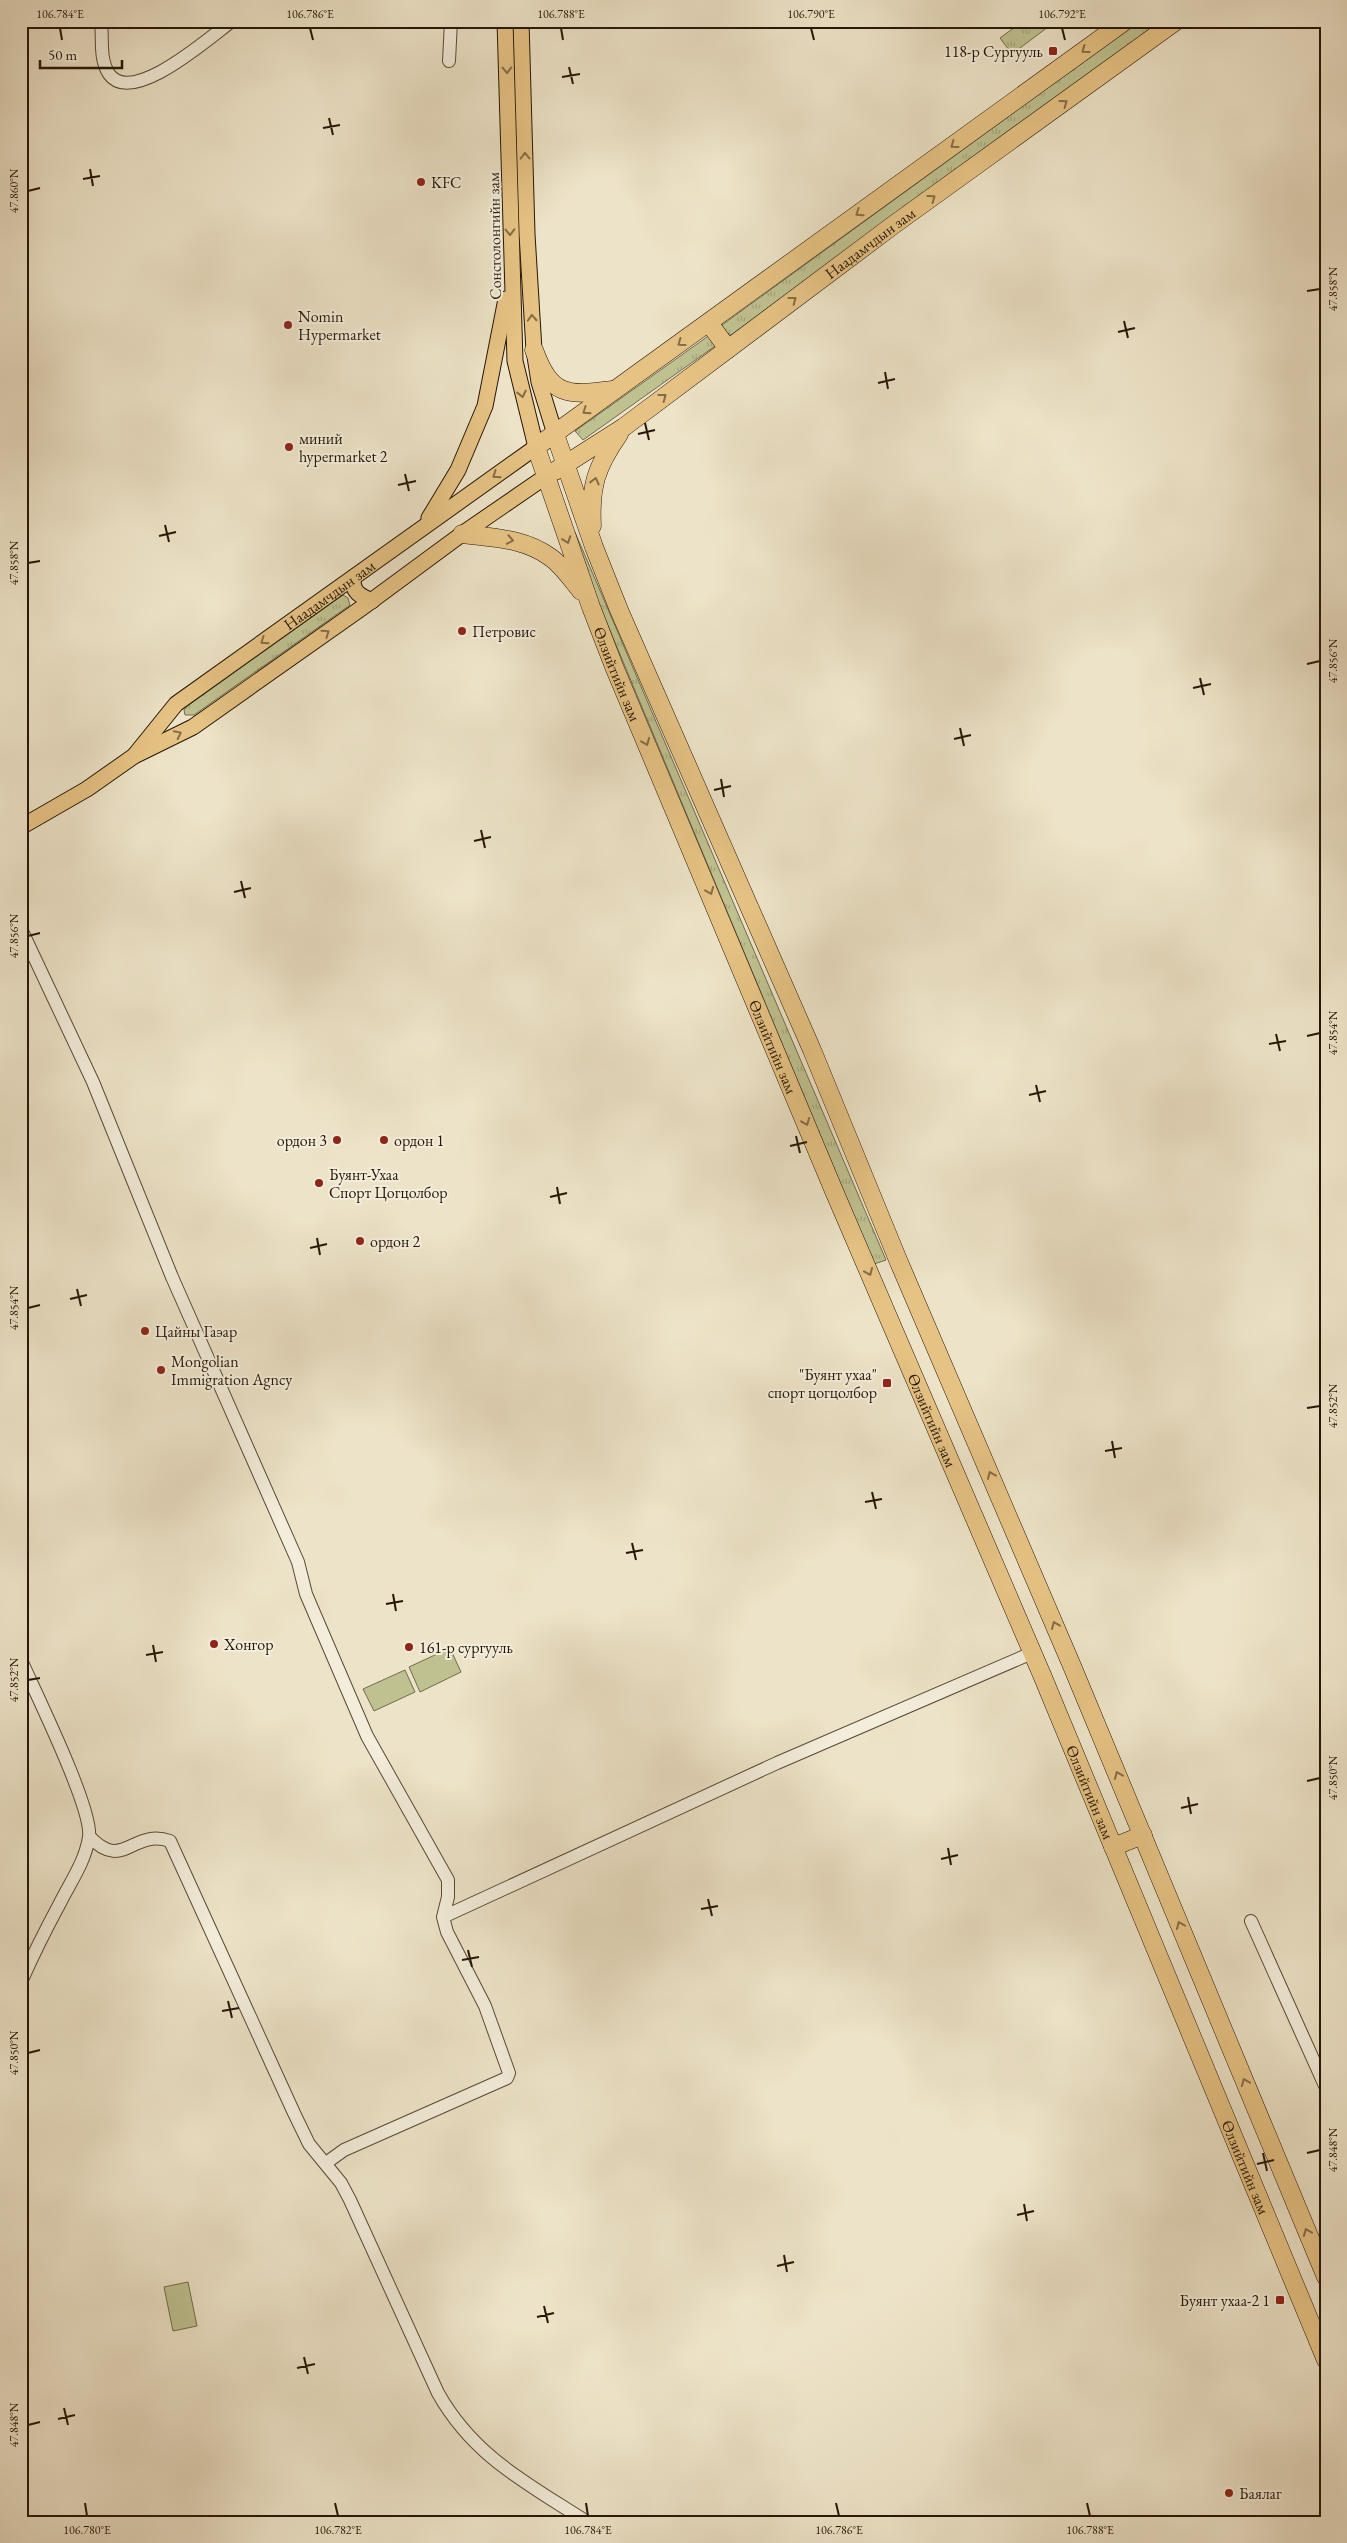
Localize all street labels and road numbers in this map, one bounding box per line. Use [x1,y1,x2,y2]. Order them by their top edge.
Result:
street label: Сонсголонгийн зам [483,172,506,300]
street label: Наадамчдын зам [821,203,920,284]
street label: Наадамчдын зам [279,555,379,635]
street label: Өлзийтийн зам [589,624,646,724]
street label: Өлзийтийн зам [744,997,802,1097]
street label: Өлзийтийн зам [903,1370,961,1470]
street label: Өлзийтийн зам [1061,1742,1119,1842]
street label: Өлзийтийн зам [1217,2117,1274,2217]

